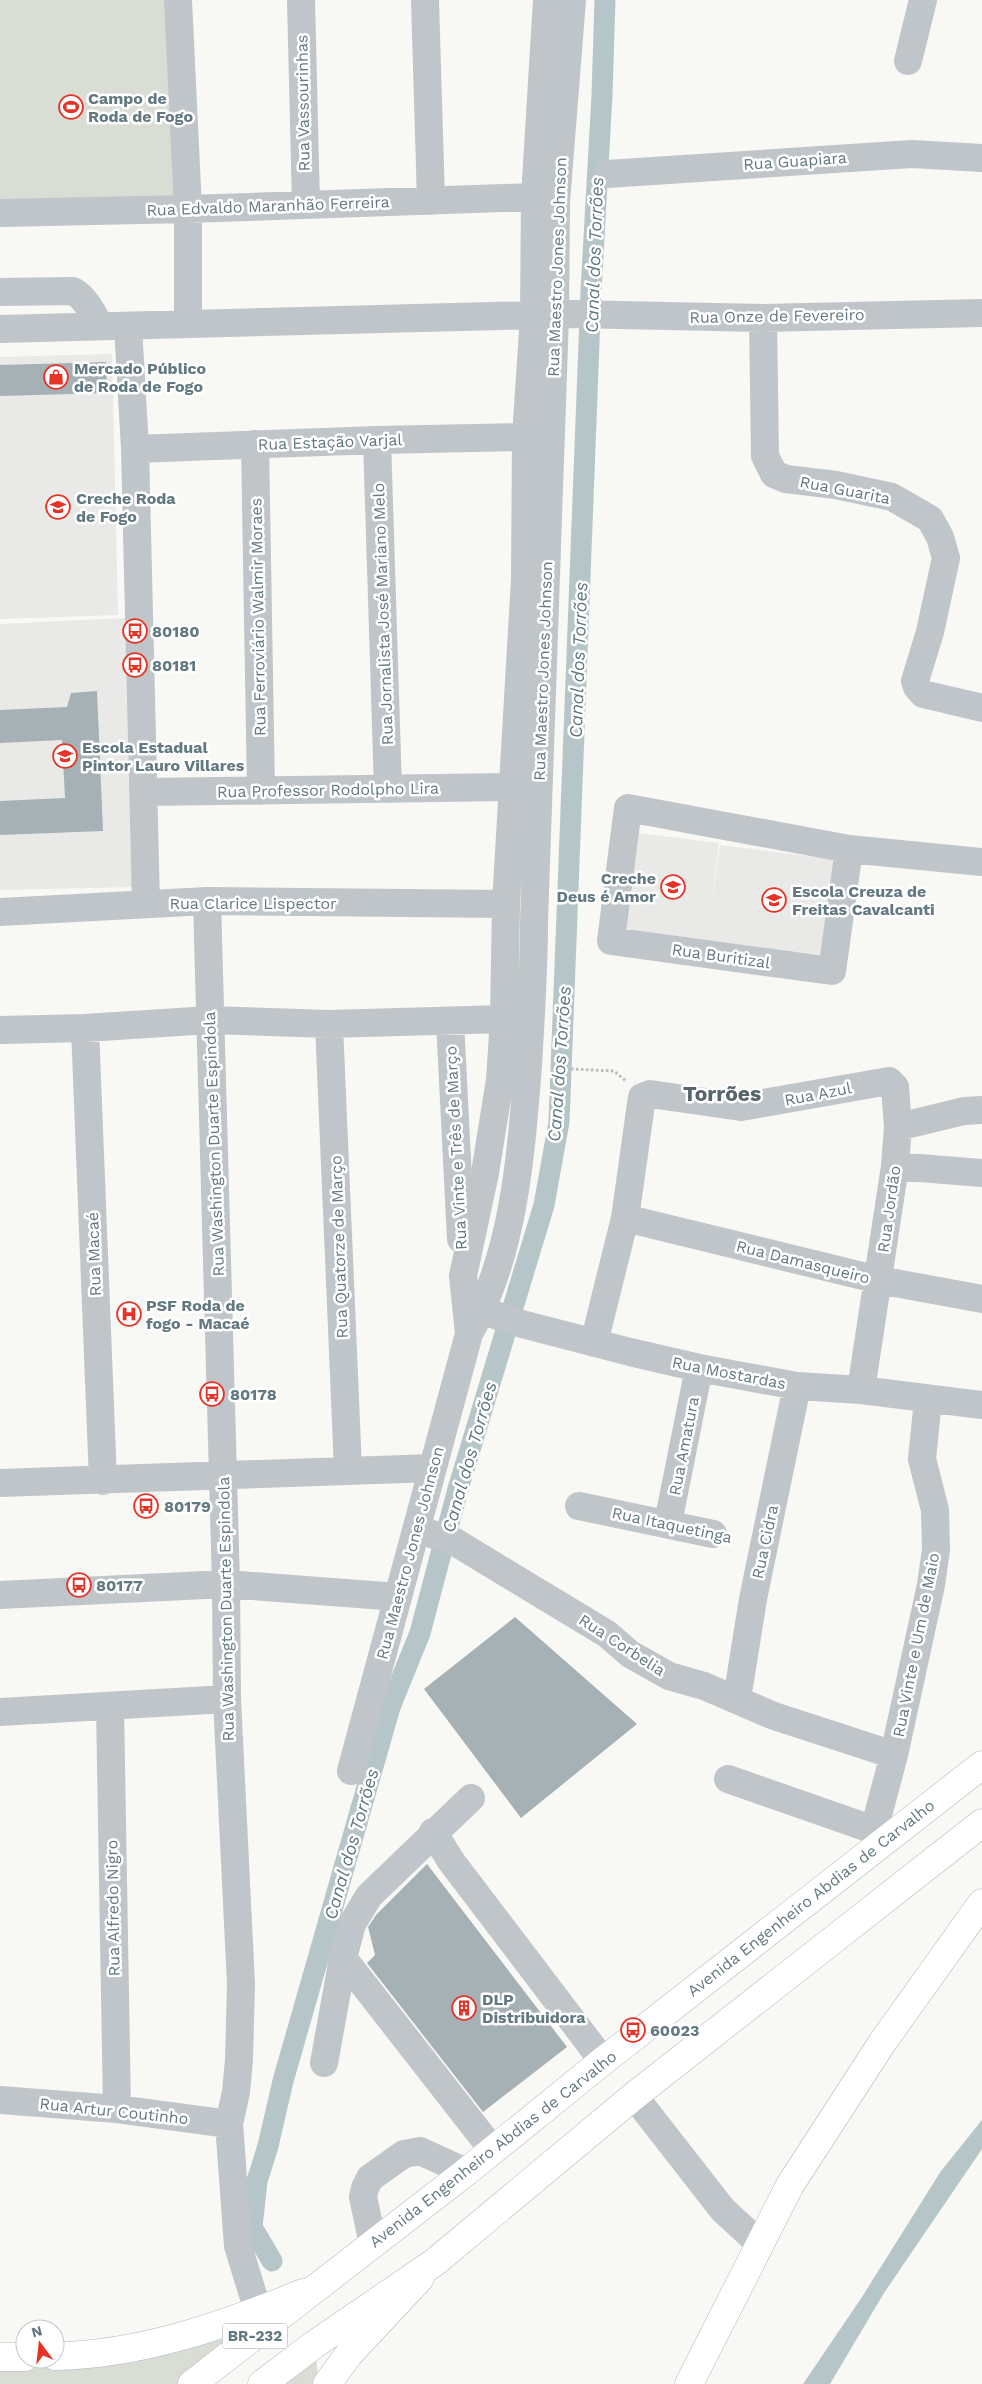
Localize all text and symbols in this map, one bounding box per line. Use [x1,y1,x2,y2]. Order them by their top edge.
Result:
street label: Rua Vassourinhas [292,34,314,172]
place label: Campo de Roda de Fogo [88,89,194,126]
sports icon: Campo de Roda de Fogo [58,94,84,120]
street label: Rua Guapiara [743,148,847,174]
street label: Rua Maestro Jones Johnson [544,157,570,377]
water label: Canal dos Torrões [581,177,607,333]
street label: Rua Edvaldo Maranhão Ferreira [146,192,390,220]
street label: Rua Onze de Fevereiro [689,305,865,327]
place label: Mercado Público de Roda de Fogo [74,359,207,396]
shop icon: Mercado Público de Roda de Fogo [43,364,69,390]
street label: Rua Estação Varjal [257,430,403,454]
street label: Rua Guarita [798,472,892,508]
street label: Rua Jornalista José Mariano Melo [369,482,397,746]
place label: Creche Roda de Fogo [76,489,176,526]
school or university icon: Creche Roda de Fogo [45,494,71,520]
street label: Rua Ferroviário Walmir Moraes [246,498,270,736]
street label: Rua Maestro Jones Johnson [530,561,556,781]
water label: Canal dos Torrões [565,582,591,738]
bus stop icon: 80180 [122,618,148,644]
place label: 80180 [152,622,200,641]
bus stop icon: 80181 [122,652,148,678]
place label: 80181 [152,656,196,675]
place label: Escola Estadual Pintor Lauro Villares [82,738,245,775]
school or university icon: Escola Estadual Pintor Lauro Villares [52,743,78,769]
street label: Rua Professor Rodolpho Lira [217,779,439,801]
place label: Creche Deus é Amor [556,869,656,906]
school or university icon: Creche Deus é Amor [660,874,686,900]
place label: Escola Creuza de Freitas Cavalcanti [792,882,935,919]
school or university icon: Escola Creuza de Freitas Cavalcanti [761,887,787,913]
street label: Rua Clarice Lispector [169,894,337,913]
street label: Rua Buritizal [671,940,771,972]
water label: Canal dos Torrões [543,985,575,1143]
street label: Rua Washington Duarte Espindola [200,1011,228,1277]
street label: Rua Vinte e Três de Março [441,1046,471,1250]
street label: Rua Azul [783,1078,853,1110]
district label: Torrões [683,1081,761,1106]
street label: Rua Quatorze de Março [326,1155,352,1339]
street label: Rua Jordão [873,1164,905,1254]
street label: Rua Macaé [83,1212,105,1296]
street label: Rua Damasqueiro [734,1236,872,1288]
place label: PSF Roda de fogo - Macaé [146,1296,249,1333]
hospital icon: PSF Roda de fogo - Macaé [116,1301,142,1327]
street label: Rua Mostardas [670,1353,788,1393]
water label: Canal dos Torrões [437,1379,501,1535]
bus stop icon: 80178 [199,1381,225,1407]
place label: 80178 [230,1385,277,1404]
street label: Rua Amatura [665,1395,703,1497]
street label: Rua Maestro Jones Johnson [372,1444,448,1662]
street label: Rua Washington Duarte Espindola [214,1476,238,1742]
bus stop icon: 80179 [133,1493,159,1519]
place label: 80179 [164,1497,211,1516]
street label: Rua Itaquetinga [610,1503,734,1547]
street label: Rua Cidra [748,1503,782,1581]
street label: Rua Vinte e Um de Maio [889,1551,943,1739]
bus stop icon: 80177 [66,1572,92,1598]
place label: 80177 [96,1576,143,1595]
street label: Rua Corbelia [575,1610,669,1680]
water label: Canal dos Torrões [319,1766,383,1922]
street label: Avenida Engenheiro Abdias de Carvalho [684,1796,938,2000]
street label: Rua Alfredo Nigro [102,1840,124,1976]
place label: DLP Distribuidora [482,1990,586,2027]
building icon: DLP Distribuidora [451,1995,477,2021]
bus stop icon: 60023 [620,2017,646,2043]
place label: 60023 [650,2021,700,2040]
street label: Avenida Engenheiro Abdias de Carvalho [366,2047,620,2251]
street label: Rua Artur Coutinho [39,2094,189,2128]
north arrow [15,2319,65,2369]
text: N [30,2322,44,2341]
road number: BR-232 [222,2324,288,2348]

